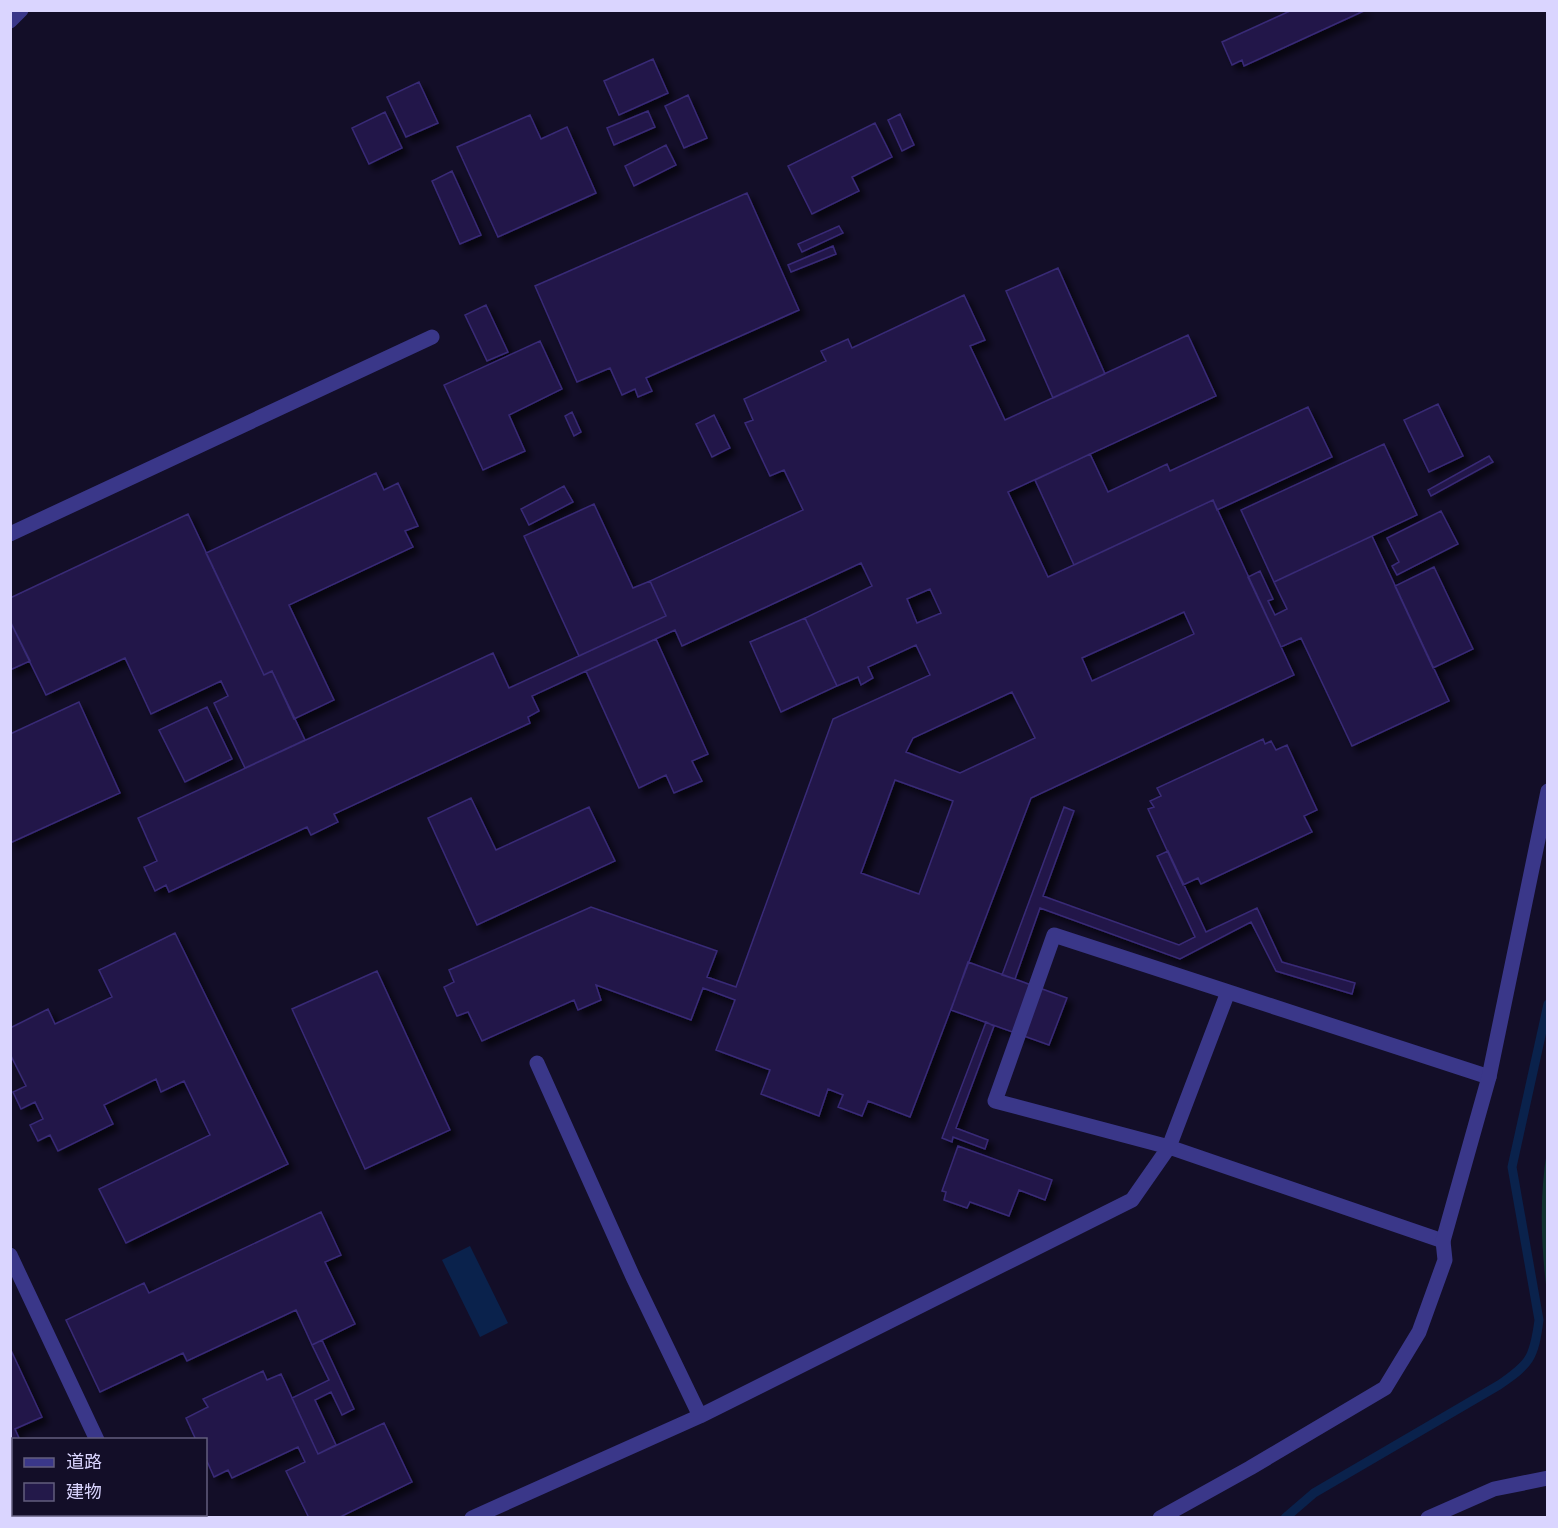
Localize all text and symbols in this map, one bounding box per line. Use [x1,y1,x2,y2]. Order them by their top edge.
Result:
legend [12,1438,207,1516]
text: 道路 [66,1450,102,1474]
text: 建物 [66,1480,102,1504]

